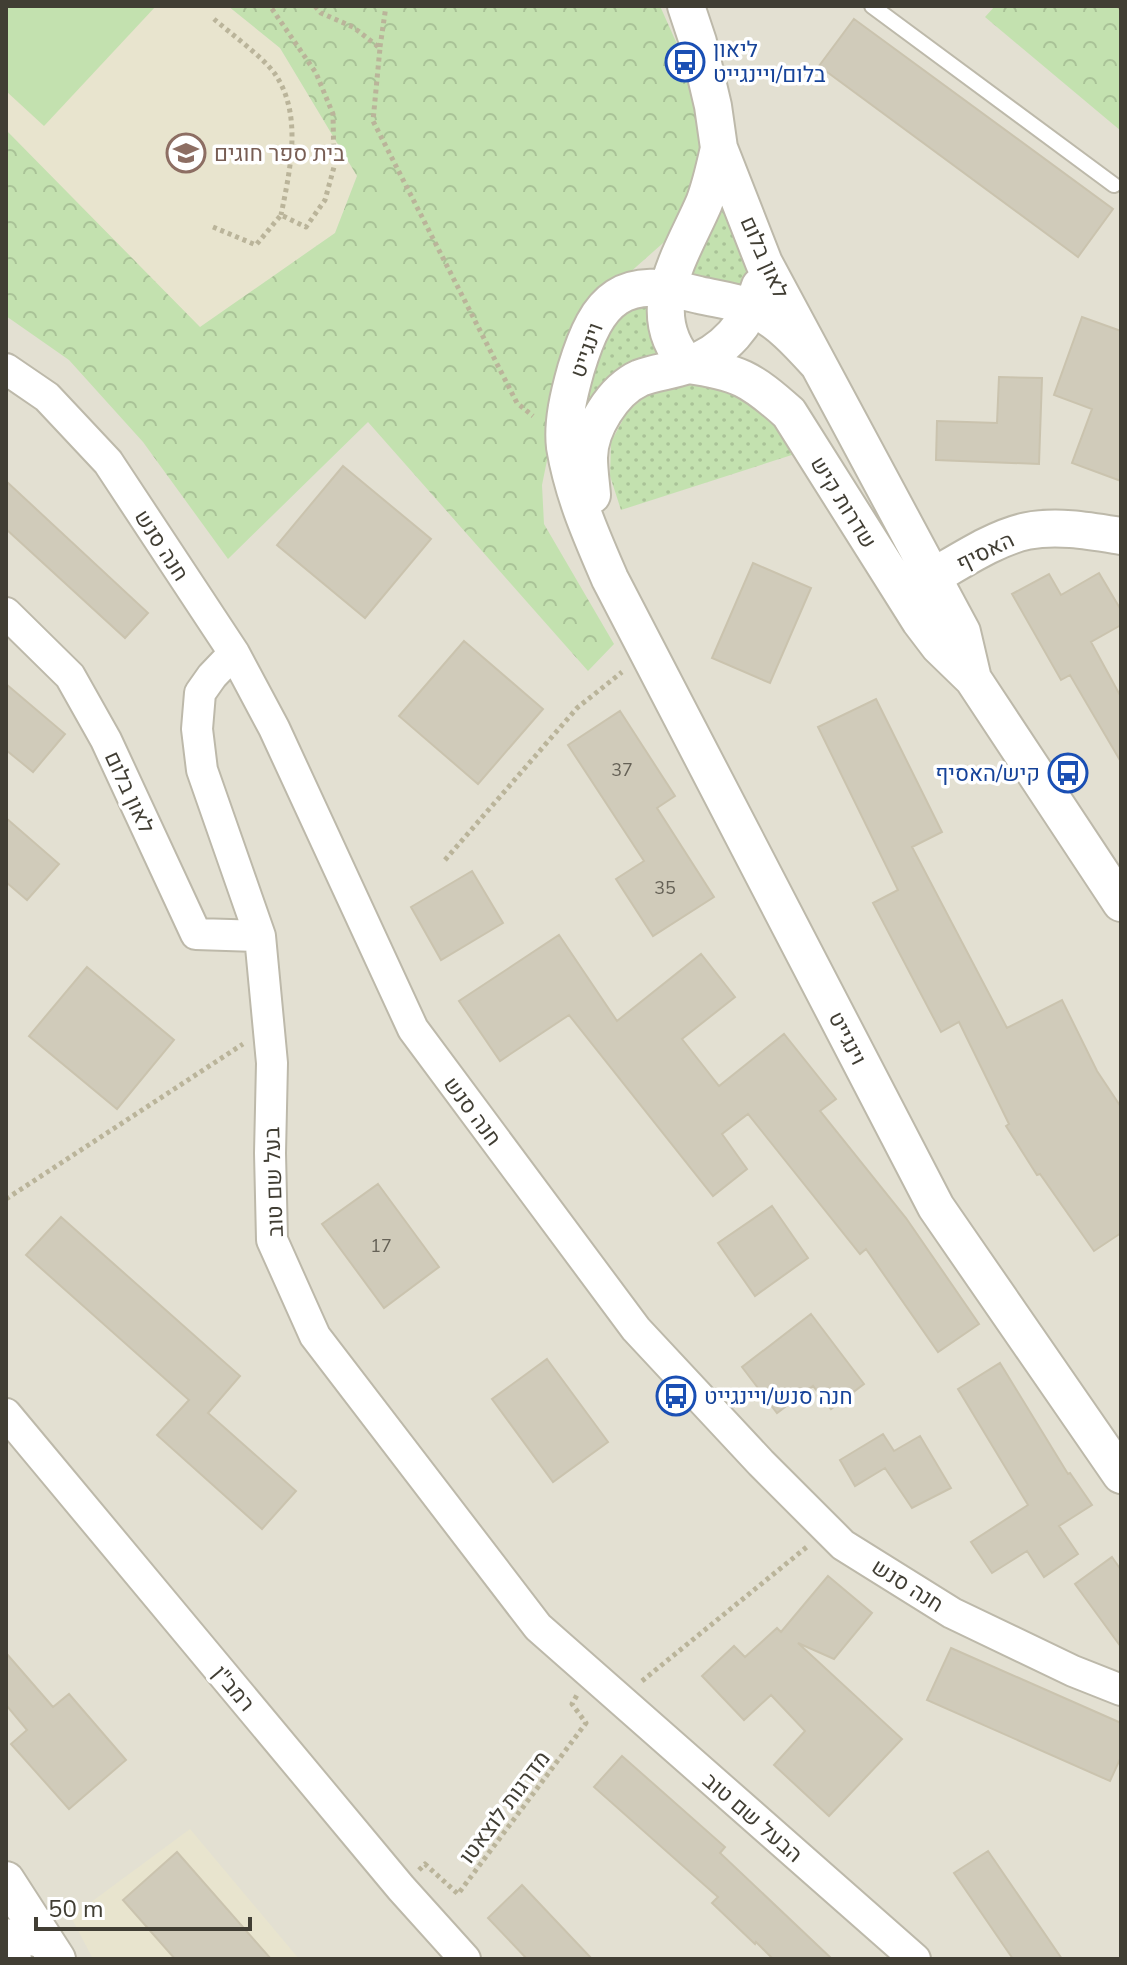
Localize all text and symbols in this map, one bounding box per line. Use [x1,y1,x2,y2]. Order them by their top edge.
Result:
place label: ליאון בלום/ויינגייט [713,35,826,90]
bus stop icon: ליאון בלום/ויינגייט [664,41,706,83]
school or university icon: בית ספר חוגים [165,132,207,174]
place label: בית ספר חוגים [214,139,345,169]
street label: לאון בלום [733,211,796,303]
street label: וינגייט [563,319,611,382]
street label: שדרות קיש [803,451,883,554]
street label: חנה סנש [127,504,195,587]
street label: האסיף [952,525,1019,579]
street label: לאון בלום [97,747,161,838]
bus stop icon: קיש/האסיף [1047,752,1089,794]
house number: 37 [611,758,633,782]
place label: קיש/האסיף [935,759,1040,789]
house number: 35 [654,876,676,900]
street label: וינגייט [821,1006,873,1070]
street label: חנה סנש [436,1071,508,1152]
street label: בעל שם טוב [257,1126,291,1237]
house number: 17 [370,1234,392,1258]
bus stop icon: חנה סנש/ויינגייט [655,1375,697,1417]
place label: חנה סנש/ויינגייט [704,1382,853,1412]
street label: חנה סנש [866,1552,949,1620]
street label: רמב"ן [205,1659,261,1718]
street label: מדרגות לוצאטו [452,1745,557,1870]
street label: הבעל שם טוב [696,1766,809,1869]
scale bar [36,1881,250,1931]
text: 50 m [48,1893,104,1925]

